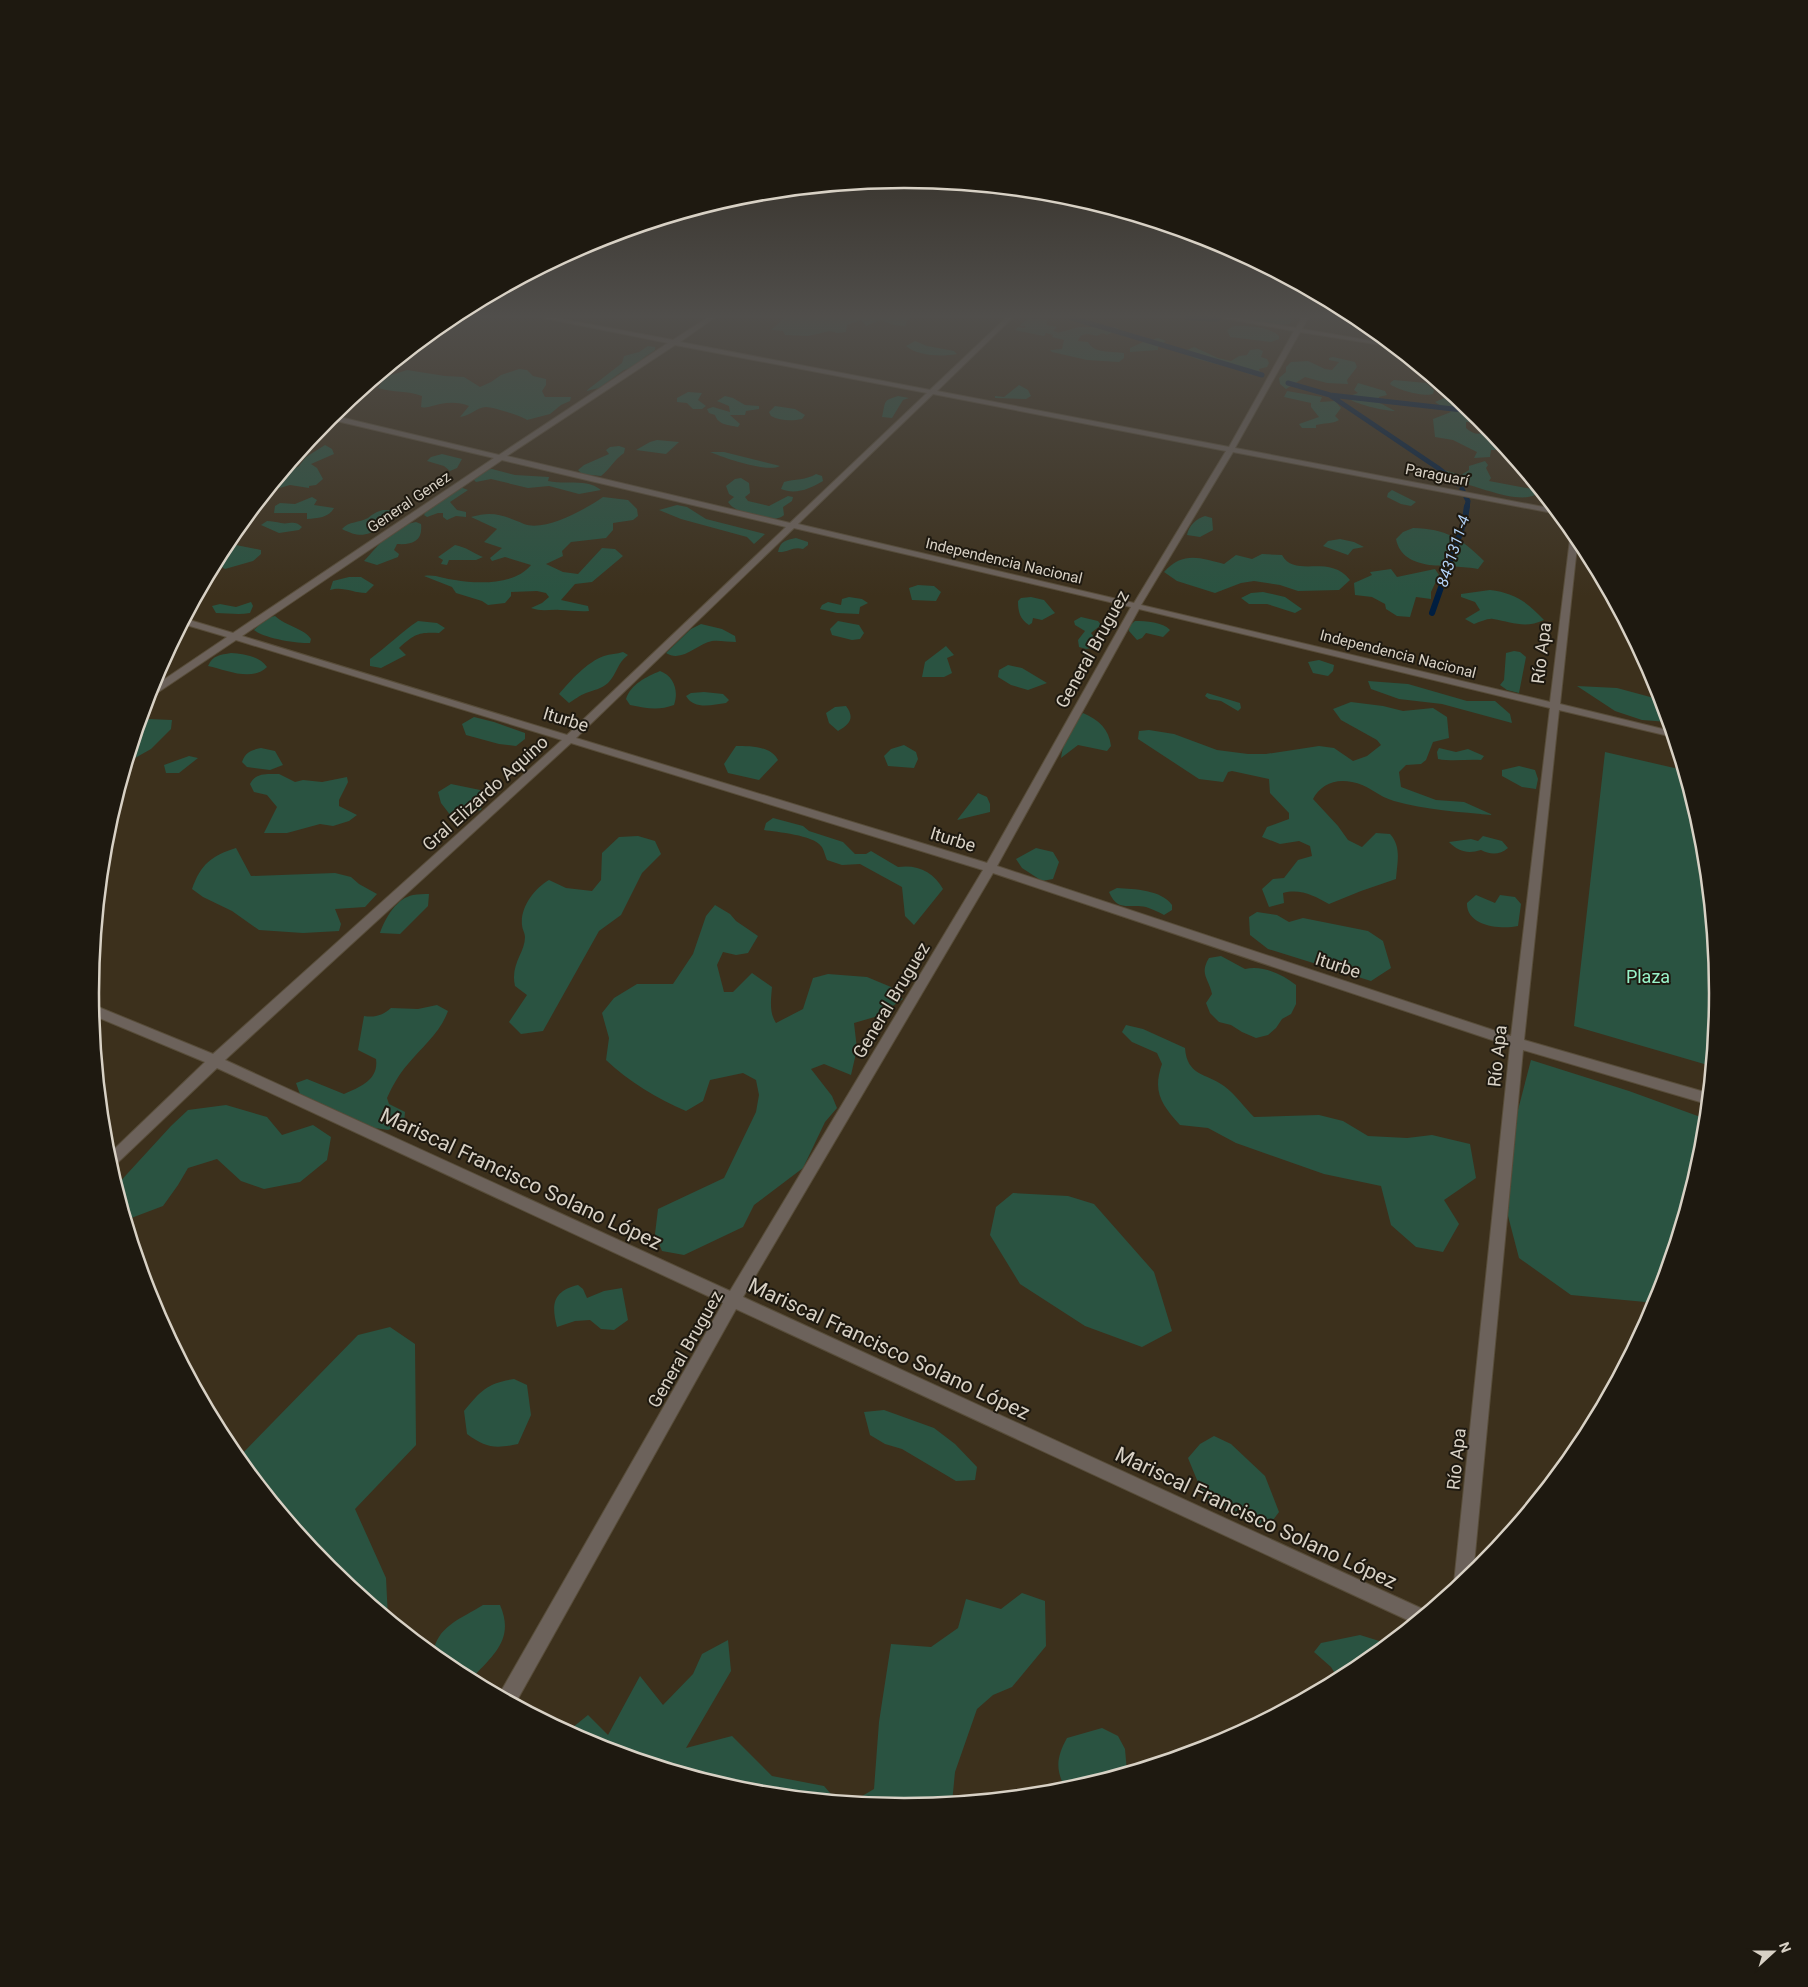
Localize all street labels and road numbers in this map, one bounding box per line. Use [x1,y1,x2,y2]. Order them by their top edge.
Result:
street label: Paraguarí [1404,460,1471,490]
street label: General Genez [364,468,454,536]
street label: Independencia Nacional [924,534,1084,588]
street label: General Bruguez [1051,586,1133,712]
street label: Río Apa [1527,621,1555,685]
street label: Independencia Nacional [1318,626,1478,682]
street label: Iturbe [541,702,591,736]
street label: Gral Elizardo Aquino [418,731,552,855]
street label: Iturbe [928,822,978,856]
street label: General Bruguez [848,938,934,1062]
street label: Iturbe [1313,948,1363,982]
street label: Río Apa [1483,1024,1511,1088]
street label: Mariscal Francisco Solano López [376,1103,666,1255]
street label: Mariscal Francisco Solano López [744,1273,1034,1425]
street label: General Bruguez [643,1287,727,1411]
street label: Río Apa [1442,1427,1470,1491]
street label: Mariscal Francisco Solano López [1111,1442,1401,1594]

